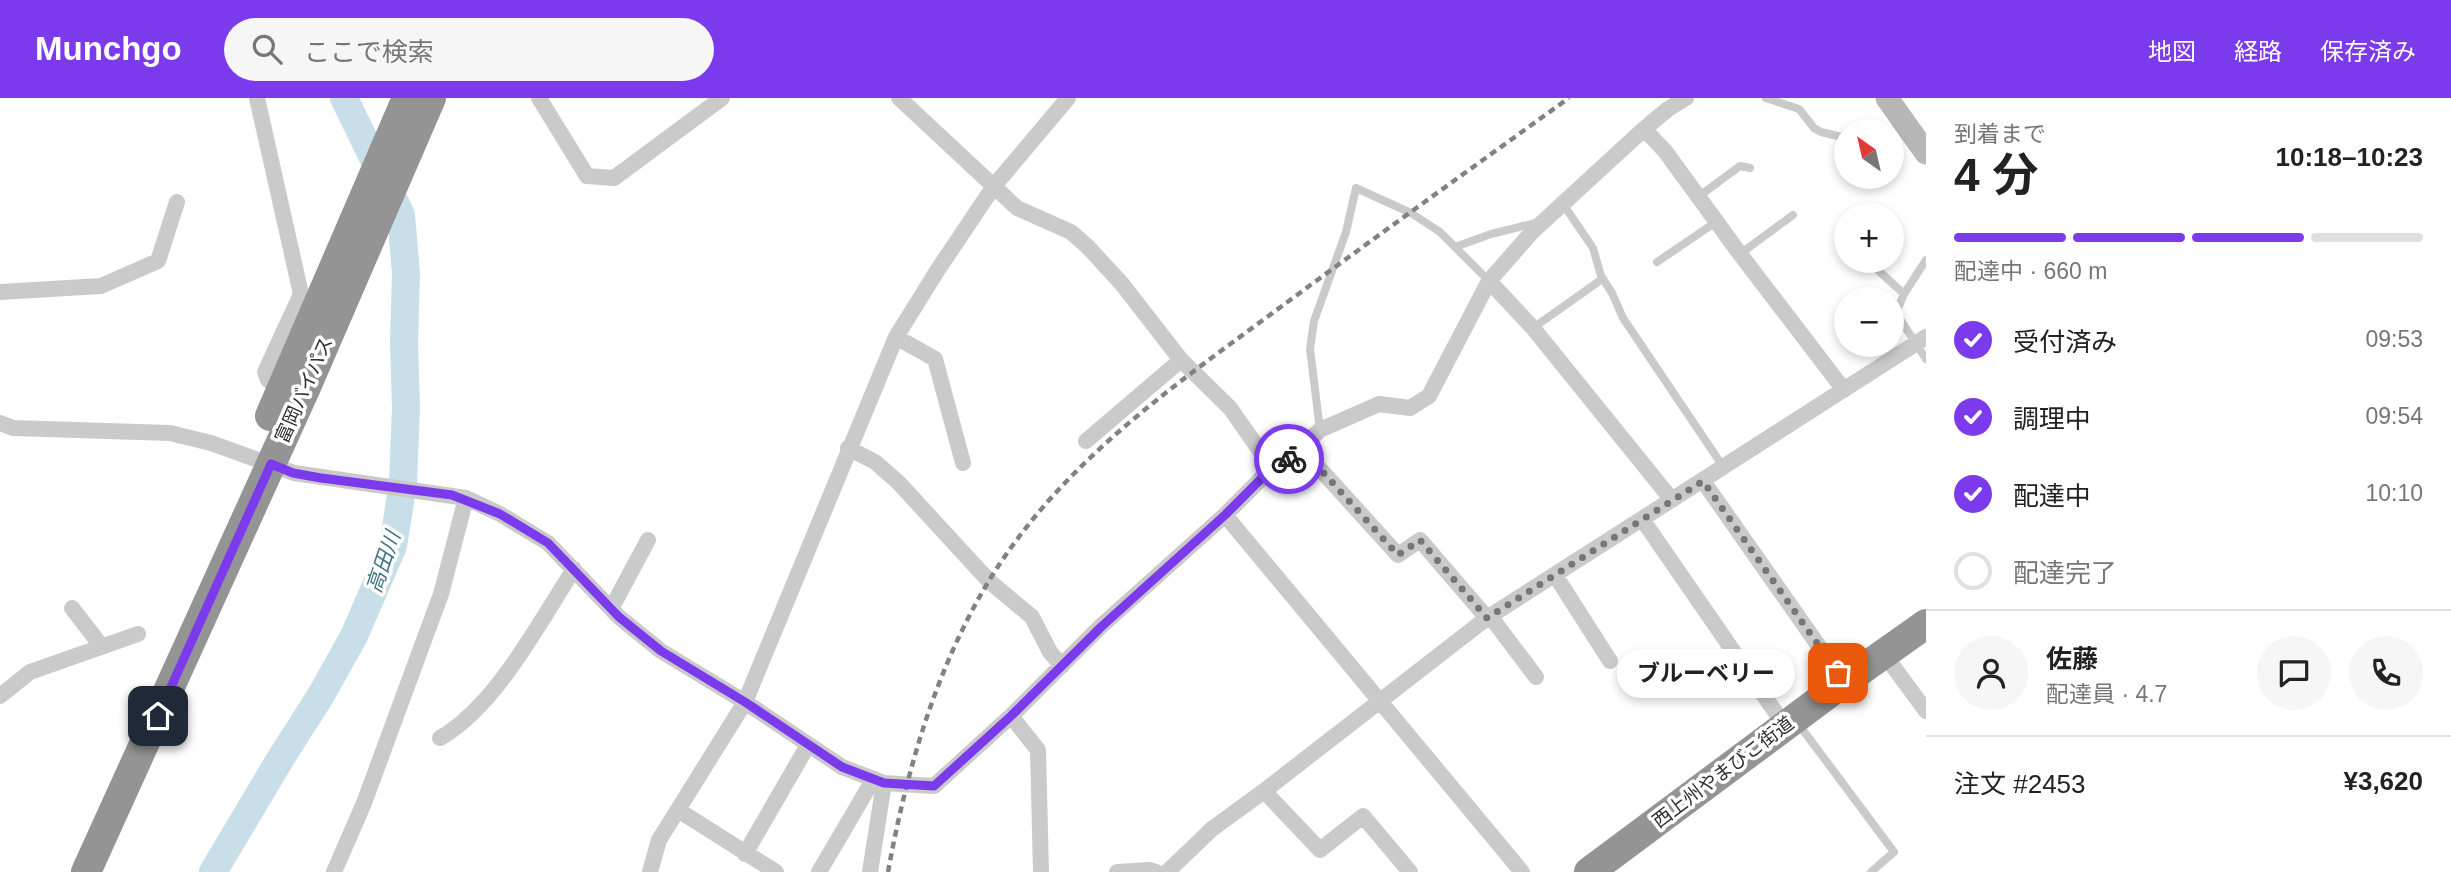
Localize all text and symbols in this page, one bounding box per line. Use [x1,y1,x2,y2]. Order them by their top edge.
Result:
search box [224,18,714,81]
text: Munchgo [35,30,182,67]
icon: search [248,30,286,68]
text: ここで検索 [304,37,434,67]
text: 地図 [2148,38,2196,65]
text: 経路 [2234,38,2282,65]
text: 保存済み [2320,38,2416,65]
north arrow [1834,119,1904,189]
map controls [1834,119,1904,357]
text: 到着まで [1954,121,2046,147]
text: 10:18–10:23 [2276,142,2423,172]
text: 4 分 [1954,149,2038,201]
button: + [1834,203,1904,273]
text: 配達中 · 660 m [1954,258,2107,284]
button: − [1834,287,1904,357]
icon: check [1954,321,1992,359]
text: 09:53 [2365,326,2423,352]
text: 受付済み [2013,327,2117,357]
street label: 富岡バイパス [271,334,337,446]
icon: check [1954,398,1992,436]
text: 09:54 [2365,403,2423,429]
text: 調理中 [2013,404,2091,434]
courier [1254,424,1324,494]
icon: bike [1270,440,1308,478]
icon: check [1954,475,1992,513]
text: 10:10 [2365,480,2423,506]
text: 配達中 [2013,481,2091,511]
water label: 高田川 [362,527,405,596]
text: 配達完了 [2013,558,2117,588]
button: person [1954,636,2028,710]
button: chat [2257,636,2331,710]
button: phone [2349,636,2423,710]
pin [1808,643,1868,703]
text: 佐藤 [2046,644,2098,674]
callout: ブルーベリー [1618,648,1796,698]
icon: bag [1819,654,1857,692]
text: ブルーベリー [1637,660,1775,686]
text: 配達員 · 4.7 [2046,681,2167,707]
pin [128,686,188,746]
icon: home [139,697,177,735]
street label: 西上州やまびこ街道 [1648,712,1798,832]
text: ¥3,620 [2343,766,2423,796]
text: 注文 #2453 [1954,769,2086,799]

